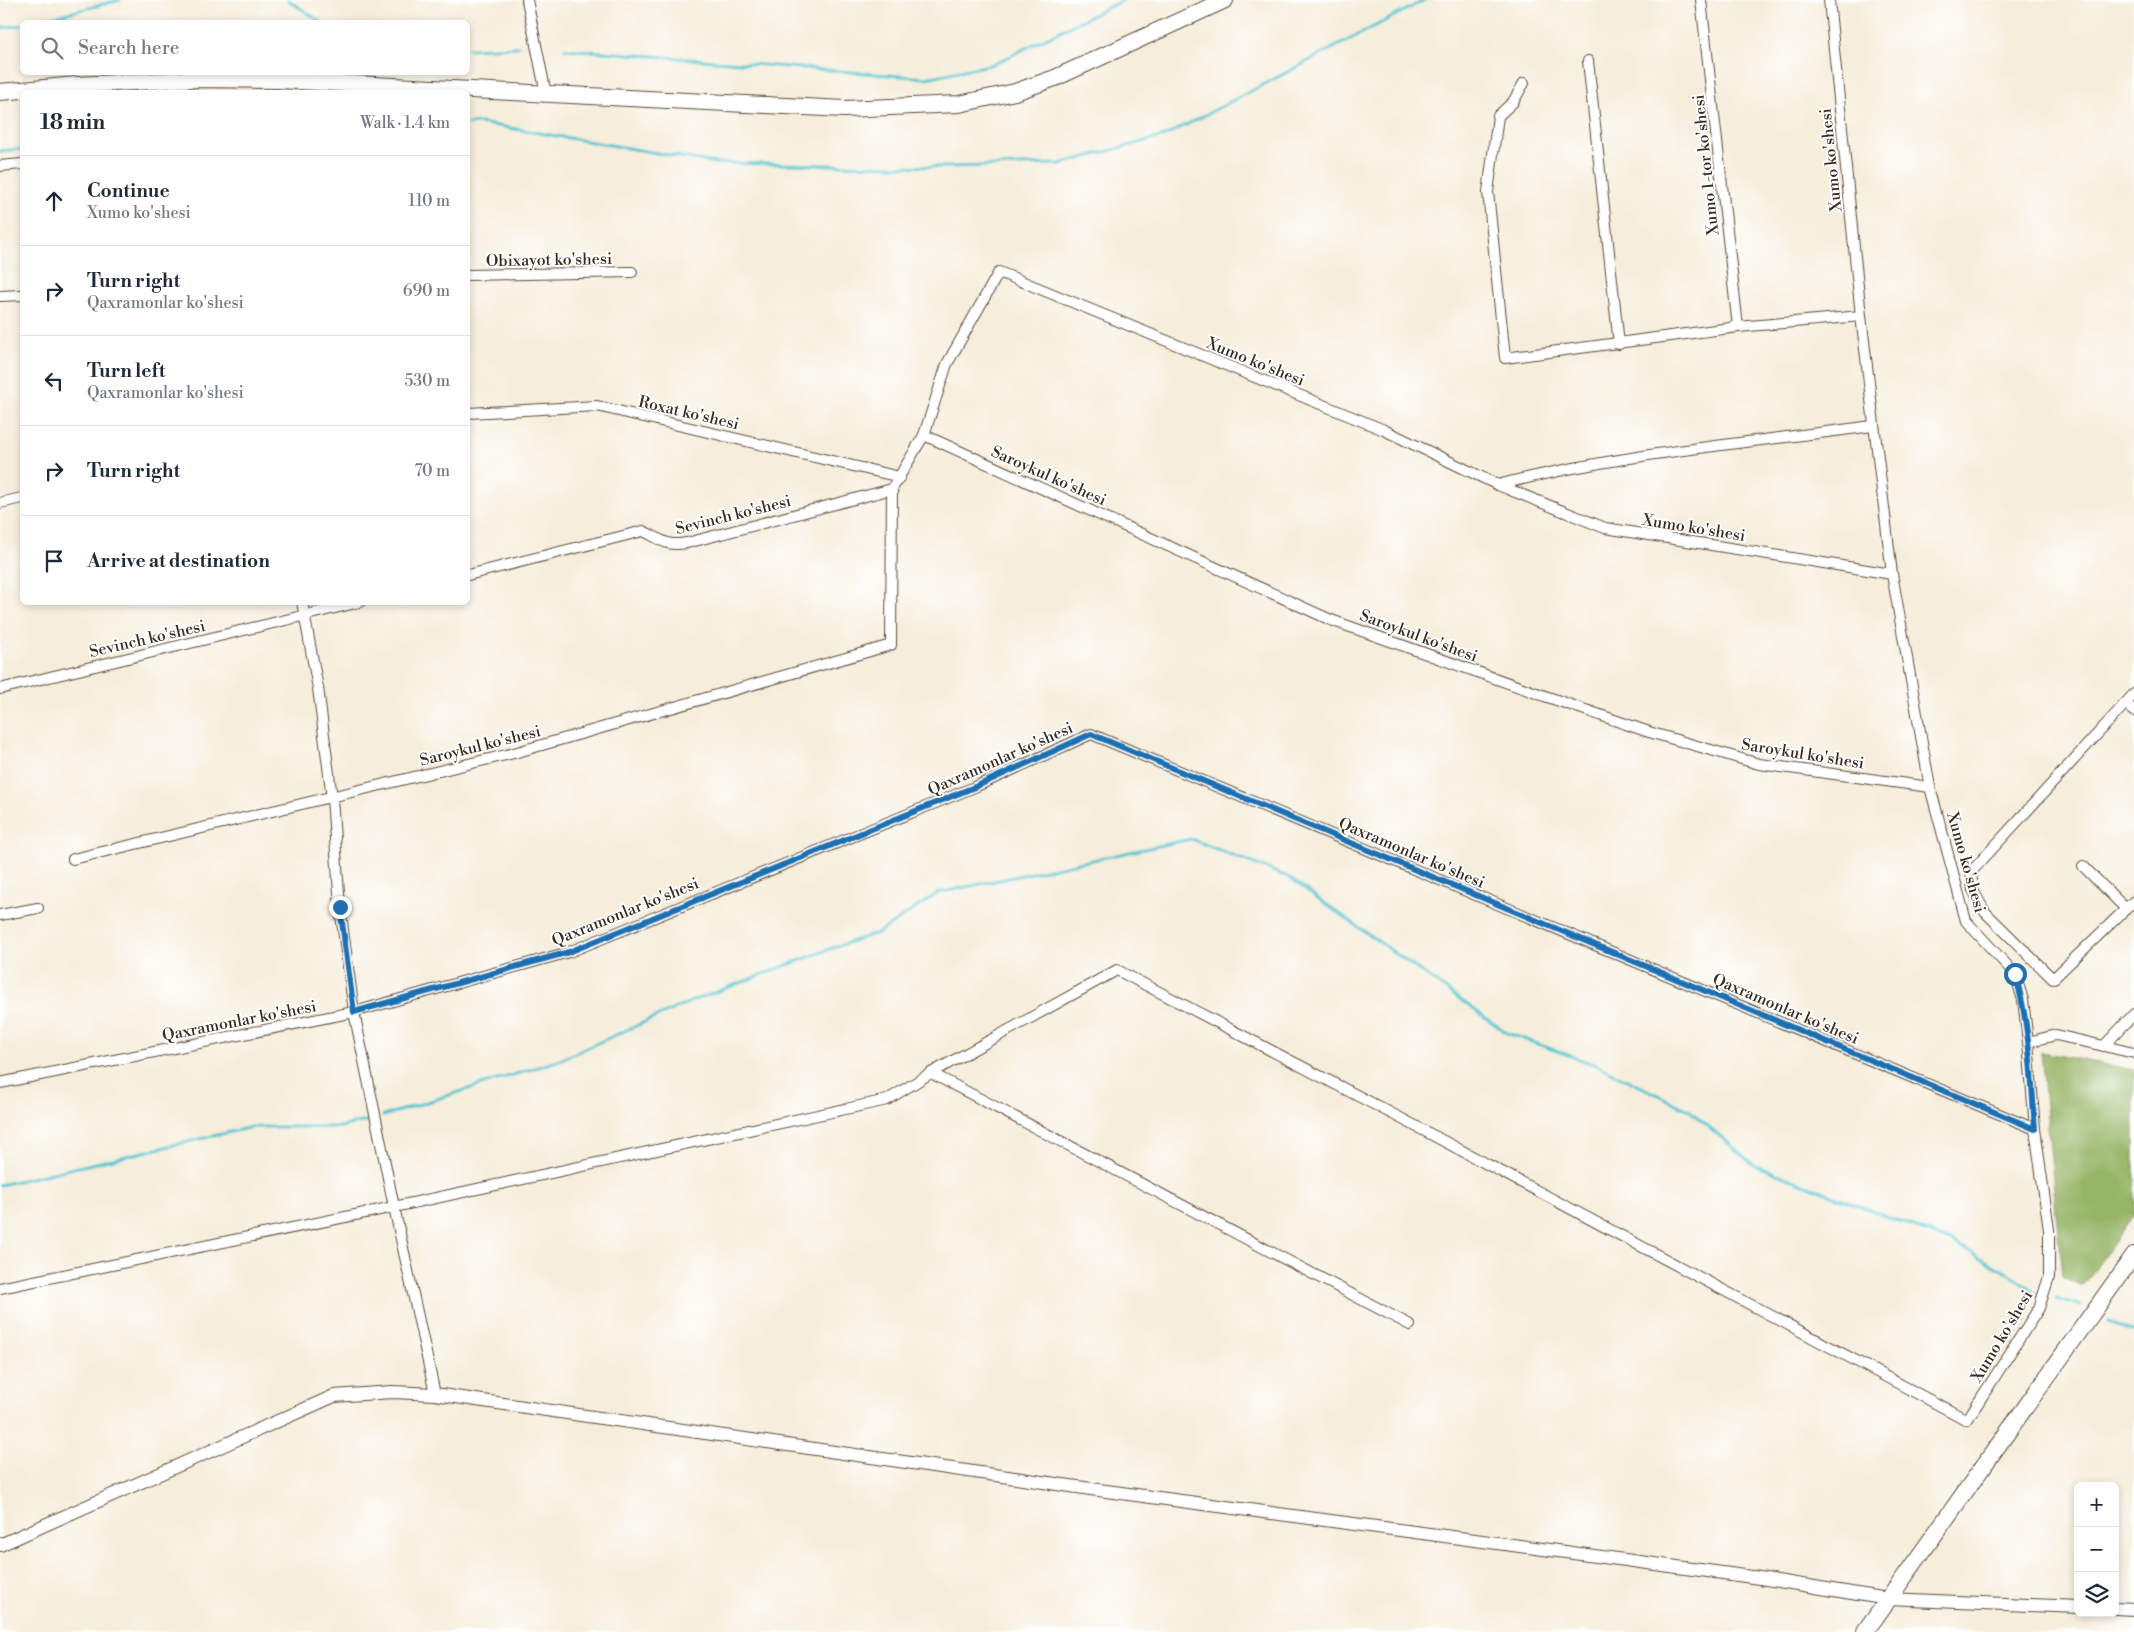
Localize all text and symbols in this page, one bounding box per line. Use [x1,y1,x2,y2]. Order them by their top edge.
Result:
search box [20,20,470,75]
icon: search [38,34,66,62]
text: Search here [78,36,179,60]
street label: Xumo 1-tor ko'shesi [1689,93,1723,237]
street label: Xumo ko'shesi [1816,107,1846,214]
text: 18 min [40,110,105,136]
text: Walk · 1.4 km [360,113,450,133]
text: Continue [87,179,170,203]
icon: ahead [40,187,68,215]
text: 110 m [408,191,450,211]
text: Xumo ko'shesi [87,203,191,223]
street label: Obixayot ko'shesi [486,249,612,271]
text: Turn right [87,269,180,293]
icon: right [40,277,68,305]
text: 690 m [403,281,450,301]
text: Qaxramonlar ko'shesi [87,293,244,313]
street label: Xumo ko'shesi [1203,333,1308,391]
text: Turn left [87,359,166,383]
icon: left [40,367,68,395]
text: 530 m [404,371,450,391]
text: Qaxramonlar ko'shesi [87,383,244,403]
street label: Roxat ko'shesi [636,392,741,434]
street label: Saroykul ko'shesi [988,442,1109,510]
icon: right [40,457,68,485]
text: Turn right [87,459,180,483]
text: 70 m [414,461,450,481]
street label: Sevinch ko'shesi [673,491,793,539]
street label: Xumo ko'shesi [1640,510,1747,546]
icon: arrive [40,547,68,575]
text: Arrive at destination [87,549,270,573]
street label: Saroykul ko'shesi [1357,605,1480,667]
street label: Sevinch ko'shesi [87,616,207,662]
street label: Qaxramonlar ko'shesi [925,718,1076,800]
street label: Saroykul ko'shesi [418,721,543,771]
street label: Saroykul ko'shesi [1740,734,1866,774]
street label: Xumo ko'shesi [1942,809,1990,915]
street label: Qaxramonlar ko'shesi [1335,813,1488,893]
street label: Qaxramonlar ko'shesi [549,873,702,951]
route end [329,896,352,919]
route start [2004,963,2027,986]
street label: Qaxramonlar ko'shesi [1709,969,1862,1049]
street label: Qaxramonlar ko'shesi [160,996,318,1046]
street label: Xumo ko'shesi [1966,1287,2037,1387]
map controls [2074,1482,2119,1617]
button: + [2074,1482,2119,1527]
button: − [2074,1527,2119,1572]
button: layers [2074,1572,2119,1617]

